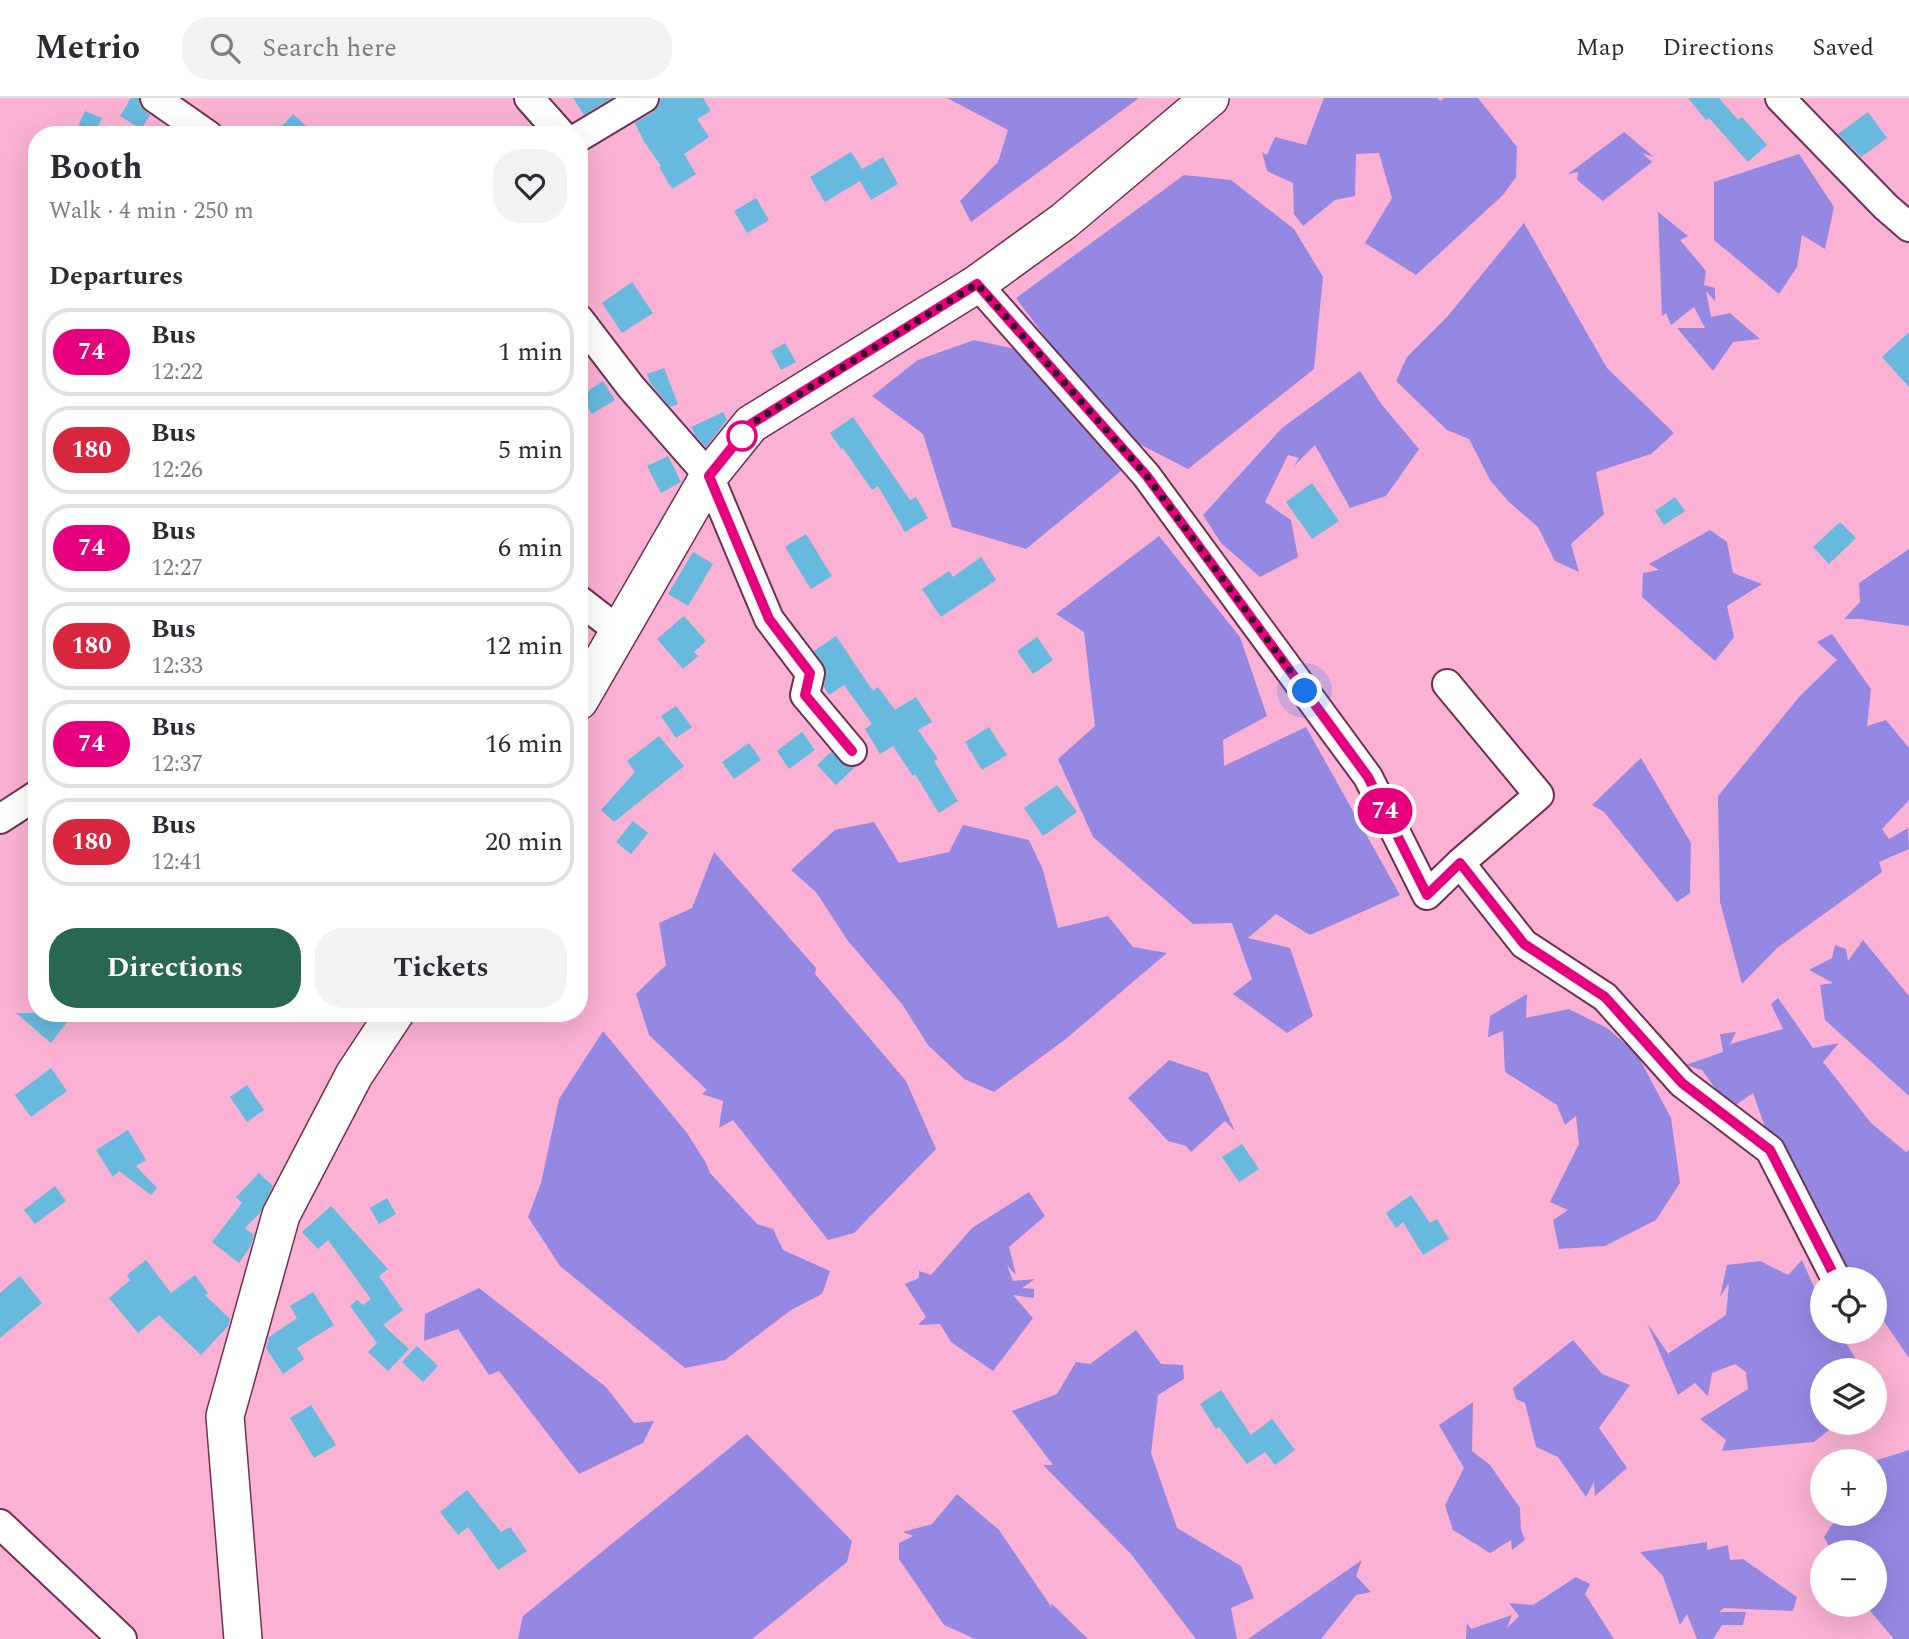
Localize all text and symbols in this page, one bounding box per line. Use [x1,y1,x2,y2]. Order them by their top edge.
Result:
search box [182,17,672,80]
text: Metrio [35,23,140,73]
text: Search here [262,28,397,68]
icon: search [206,29,244,67]
text: Map [1576,30,1624,66]
text: Directions [1662,30,1774,66]
text: Saved [1812,30,1874,66]
text: Booth [49,143,143,193]
button: heart [493,149,567,223]
text: Walk · 4 min · 250 m [49,194,254,229]
text: Departures [49,256,183,296]
text: Bus [151,315,196,355]
text: 1 min [498,332,563,372]
text: 74 [78,334,105,370]
text: 12:22 [151,355,203,390]
text: Bus [151,413,196,453]
unlabelled marker [727,421,757,451]
text: 5 min [498,430,563,470]
text: 180 [71,432,112,468]
text: 12:26 [151,453,203,488]
text: Bus [151,511,196,551]
text: 6 min [498,528,563,568]
text: 74 [78,530,105,566]
text: 12:27 [151,551,203,586]
text: Bus [151,609,196,649]
text: 12 min [485,626,563,666]
text: 180 [71,628,112,664]
text: 12:33 [151,649,203,684]
your location [1287,673,1322,708]
text: Bus [151,707,196,747]
text: 16 min [485,724,563,764]
text: 74 [78,726,105,762]
text: 12:37 [151,747,203,782]
line badge: 74 [1354,788,1416,834]
text: 74 [1372,793,1398,829]
text: Bus [151,805,196,845]
text: 20 min [485,822,563,862]
text: 180 [71,824,112,860]
text: 12:41 [151,845,203,880]
button: Directions [49,928,301,1008]
button: Tickets [315,928,567,1008]
map controls [1810,1267,1887,1617]
button: locate [1810,1267,1887,1344]
button: layers [1810,1358,1887,1435]
button: + [1810,1449,1887,1526]
button: − [1810,1540,1887,1617]

